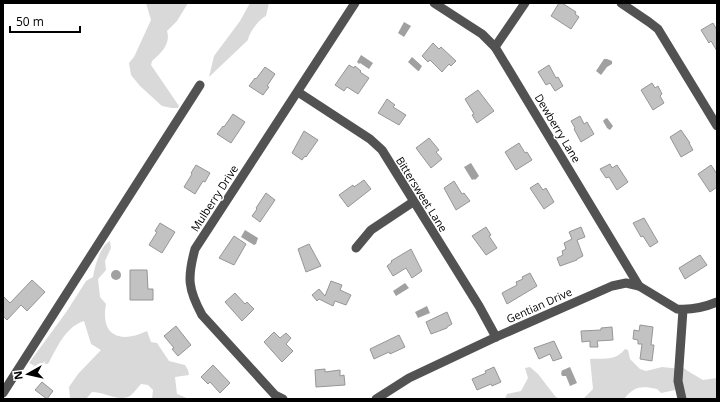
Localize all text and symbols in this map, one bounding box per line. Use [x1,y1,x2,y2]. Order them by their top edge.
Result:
scale bar [10,8,80,34]
text: 50 m [16,13,44,30]
street label: Dewberry Lane [532,91,584,165]
street label: Bittersweet Lane [393,154,451,234]
street label: Mulberry Drive [187,162,241,234]
street label: Gentian Drive [504,284,574,326]
north arrow [8,354,48,394]
text: N [10,370,26,381]

